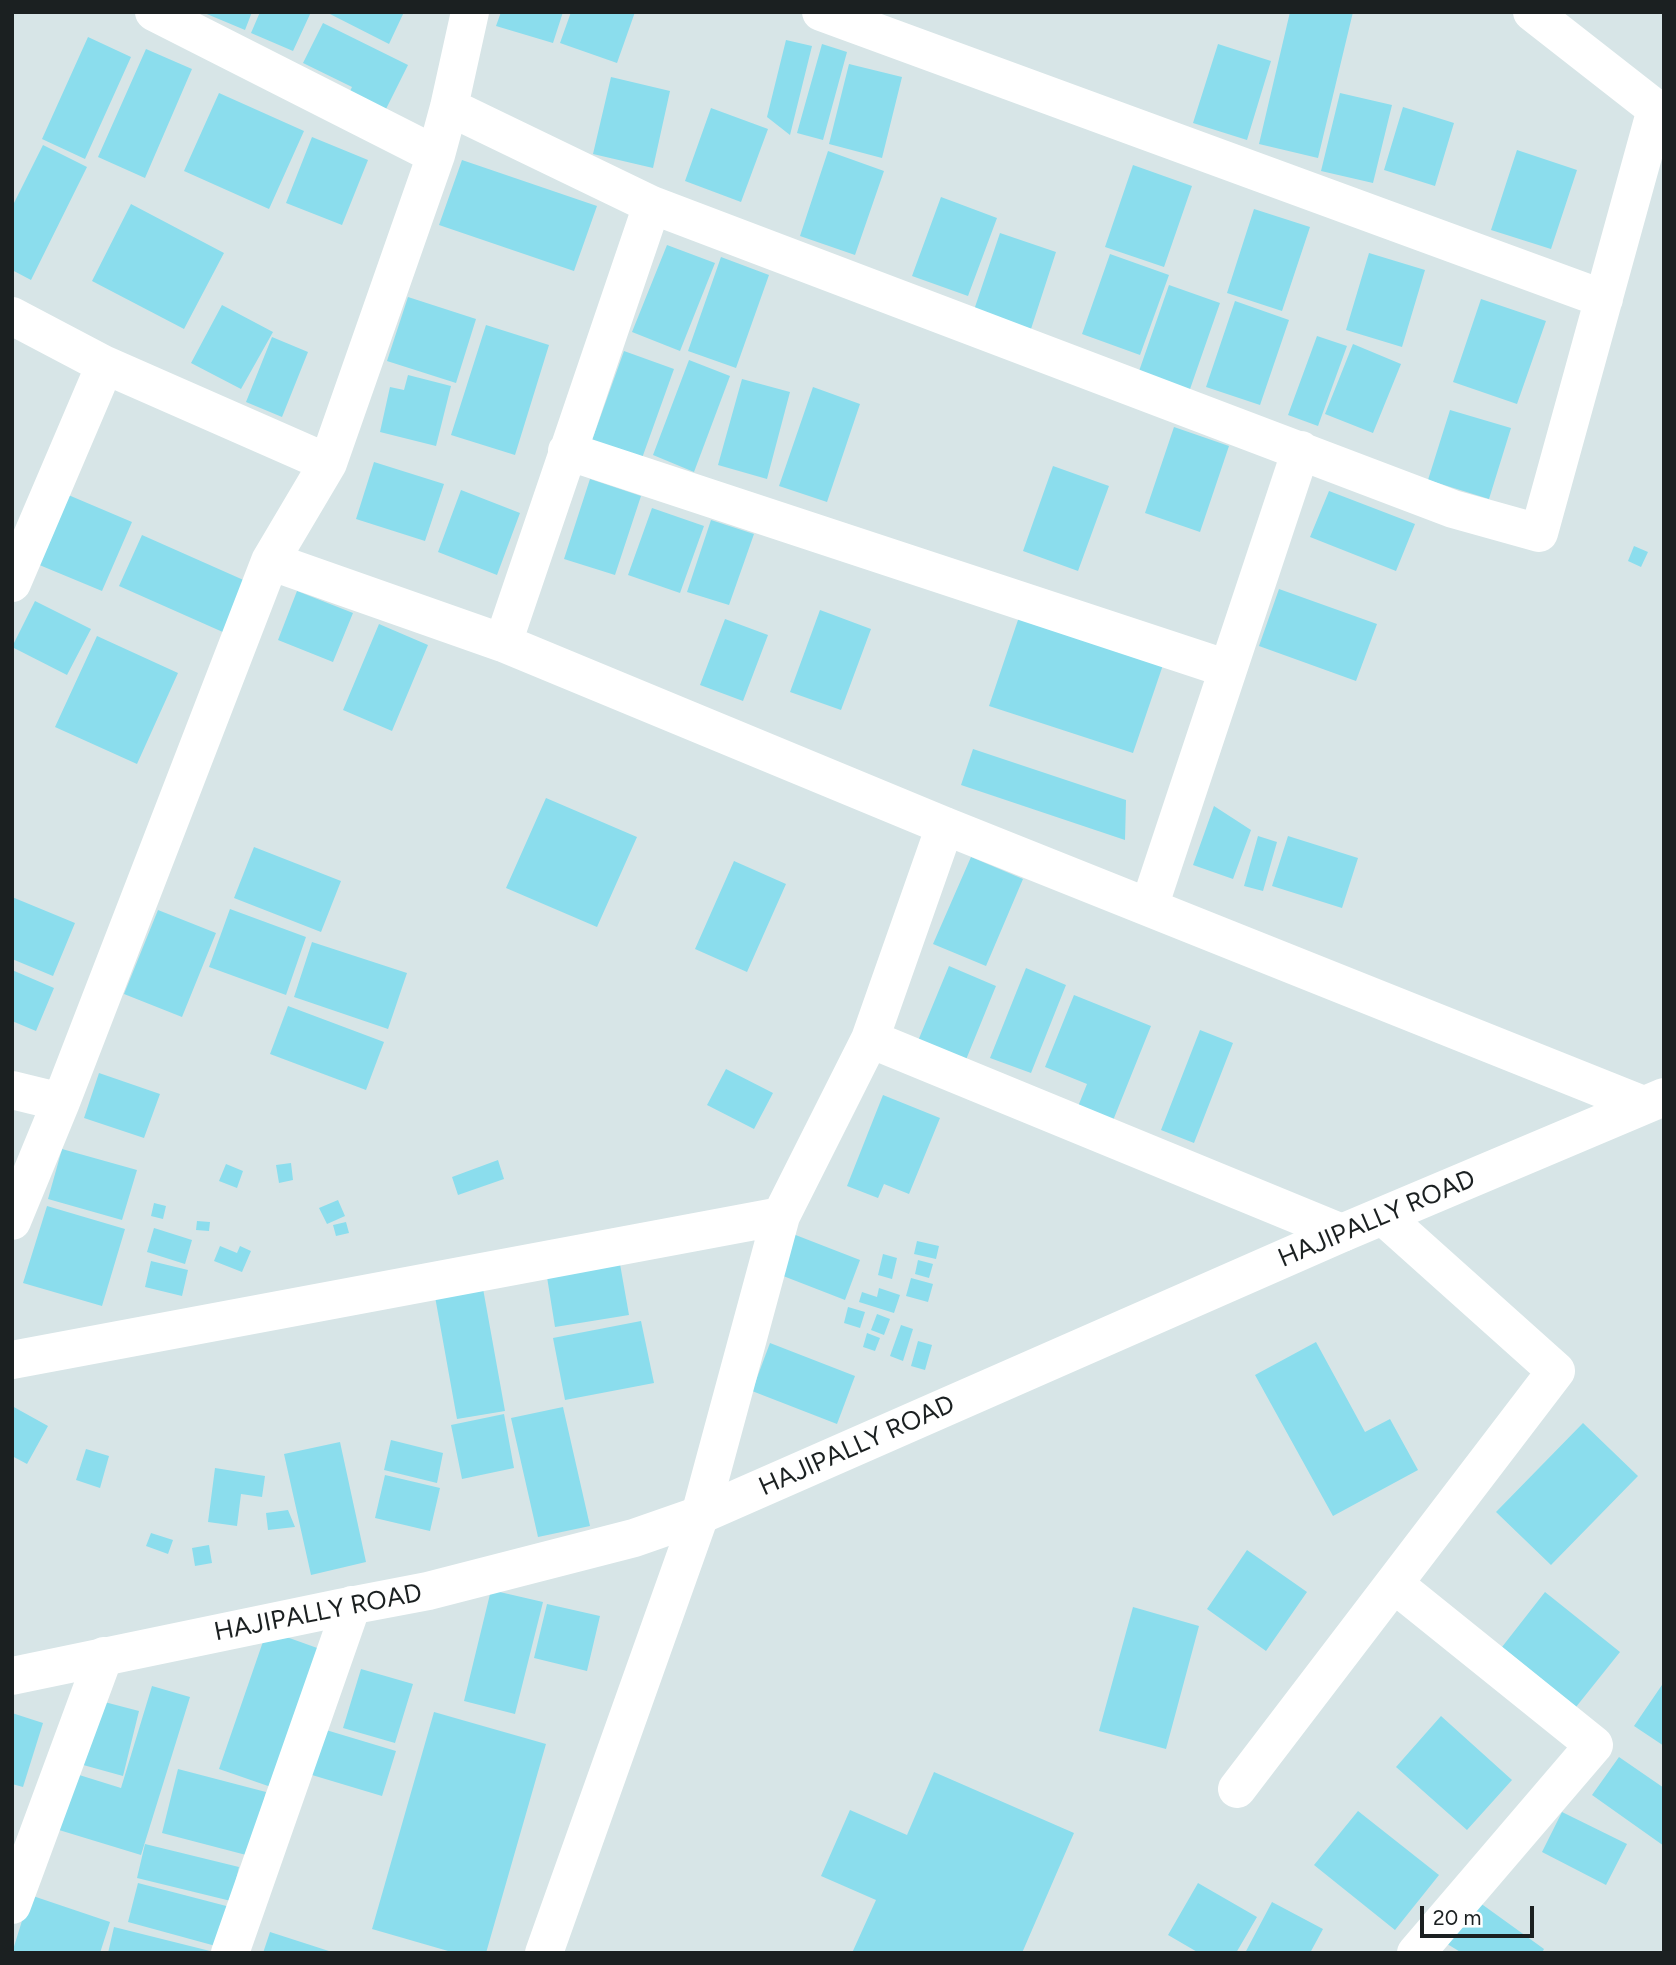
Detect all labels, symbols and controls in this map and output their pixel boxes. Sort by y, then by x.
street label: HAJIPALLY ROAD [1274,1163,1480,1275]
street label: HAJIPALLY ROAD [754,1389,960,1503]
street label: HAJIPALLY ROAD [211,1578,425,1648]
scale bar [1424,1892,1538,1936]
text: 20 m [1433,1905,1481,1930]

